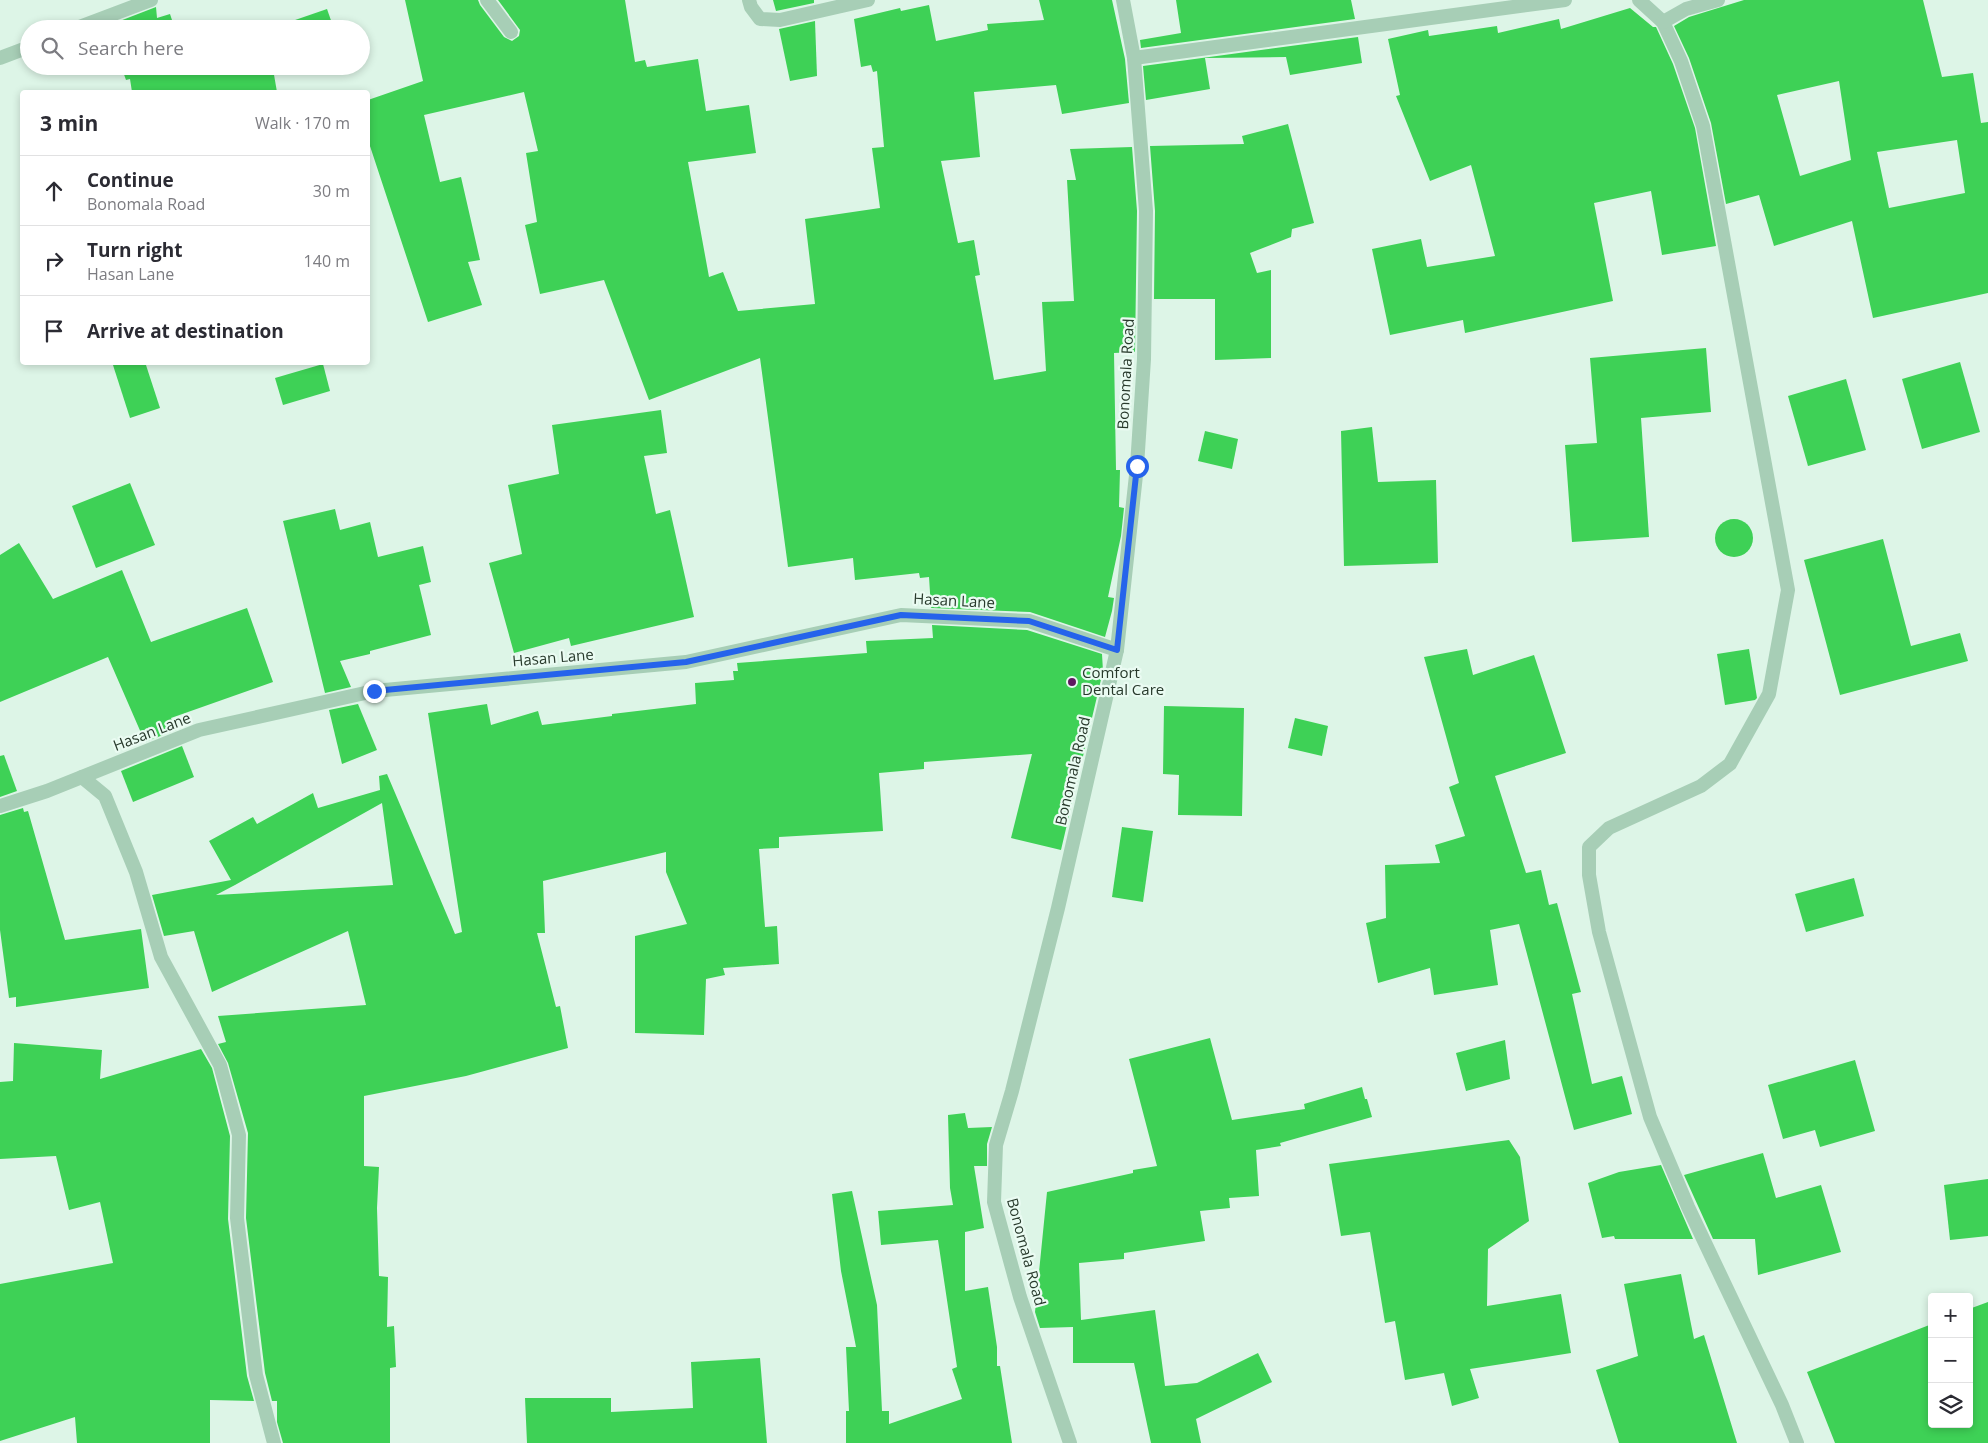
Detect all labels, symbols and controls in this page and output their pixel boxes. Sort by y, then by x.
search box [20,20,370,75]
icon: search [38,34,66,62]
text: Search here [78,35,184,61]
text: 3 min [40,109,98,137]
text: Walk · 170 m [255,112,350,134]
text: Continue [87,167,174,193]
icon: ahead [40,177,68,205]
text: 30 m [313,180,350,202]
text: Bonomala Road [87,193,205,215]
text: Turn right [87,237,182,263]
icon: right [40,247,68,275]
text: 140 m [304,250,350,272]
text: Hasan Lane [87,263,174,285]
icon: arrive [40,317,68,345]
text: Arrive at destination [87,318,284,344]
street label: Bonomala Road [1112,318,1138,430]
route start [1126,455,1149,478]
street label: Hasan Lane [913,588,995,612]
street label: Hasan Lane [511,643,595,671]
place label: Comfort Dental Care [1082,662,1164,699]
marker: Comfort Dental Care [1066,676,1078,688]
route end [363,680,386,703]
street label: Hasan Lane [110,707,193,755]
street label: Bonomala Road [1050,714,1094,827]
street label: Bonomala Road [1003,1196,1051,1308]
map controls [1928,1293,1973,1428]
button: + [1928,1293,1973,1338]
button: − [1928,1338,1973,1383]
button: layers [1928,1383,1973,1428]

